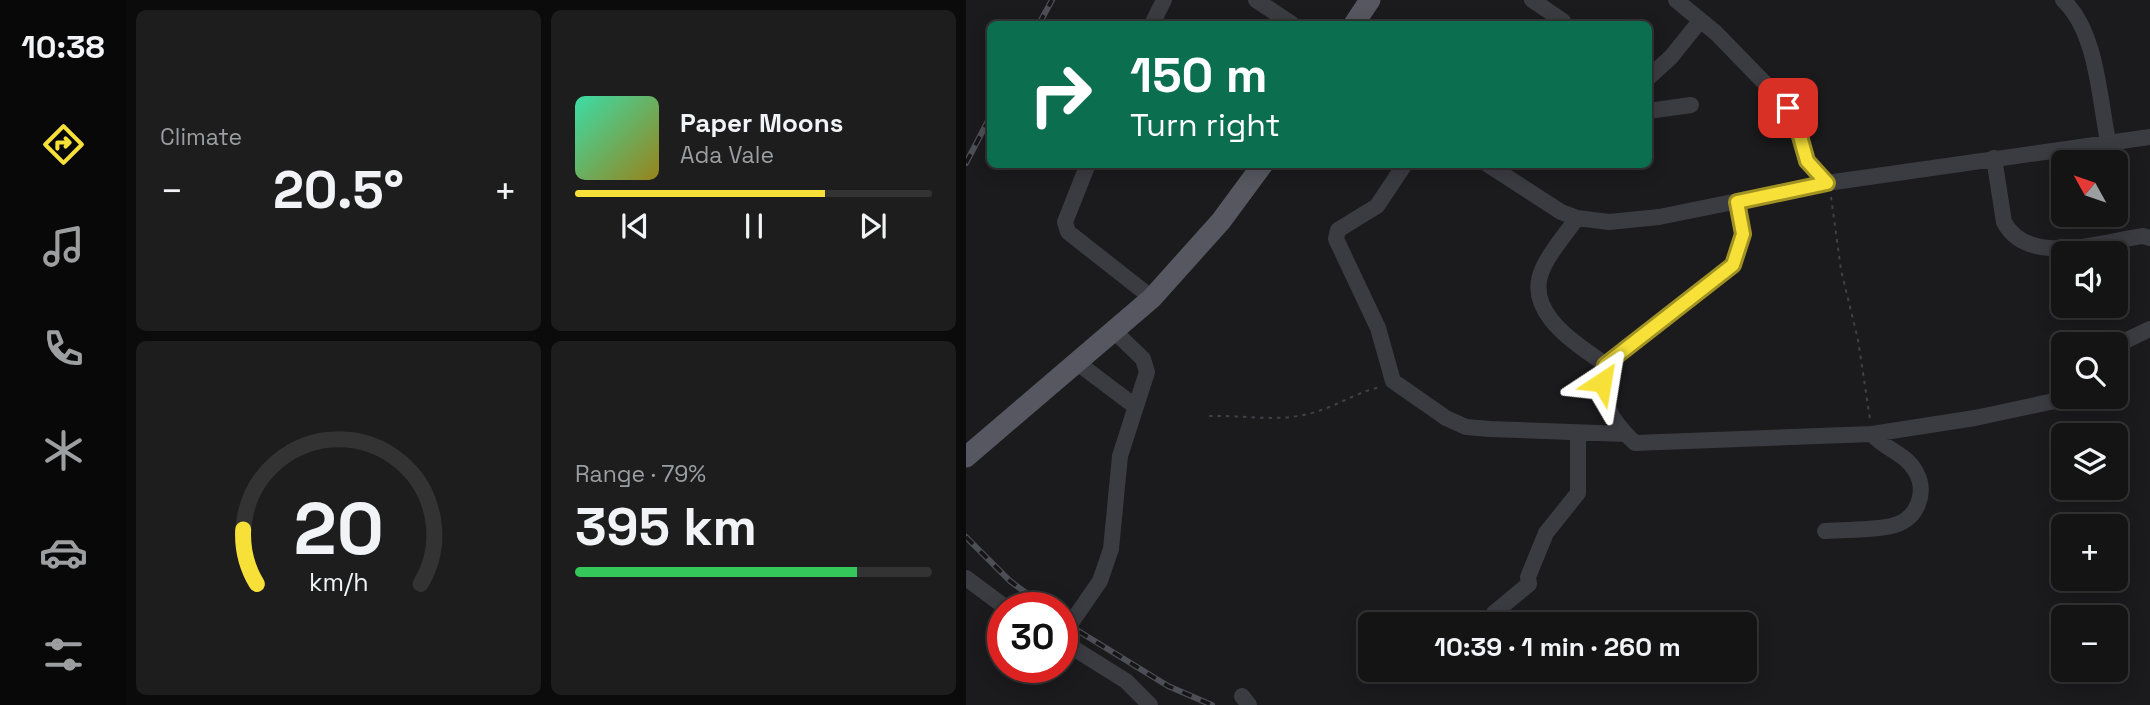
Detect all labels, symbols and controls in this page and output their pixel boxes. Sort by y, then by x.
text: 10:38 [21,27,105,67]
text: 150 m [1130,44,1268,106]
icon: right [1015,49,1106,140]
pin [1758,78,1818,138]
icon: arrive [1769,89,1807,127]
text: Turn right [1130,105,1280,145]
text: Paper Moons [680,106,843,140]
icon: directions [39,120,88,169]
text: Climate [160,122,242,152]
text: Ada Vale [680,140,774,170]
north arrow [2051,150,2128,228]
map controls [2051,150,2128,682]
text: 20.5° [273,157,404,223]
text: − [160,167,184,215]
text: + [493,167,517,215]
icon: previous [616,207,654,245]
icon: pause [735,207,773,245]
icon: next [854,207,892,245]
icon: music [39,222,88,271]
button: sound [2051,241,2128,318]
icon: phone [39,324,88,373]
button: search [2051,332,2128,409]
position arrow [1565,345,1639,419]
button: layers [2051,423,2128,500]
icon: climate [39,426,88,475]
text: Range · 79% [575,459,706,489]
text: 20 [293,482,384,575]
text: 395 km [575,494,757,560]
button: + [2051,514,2128,591]
icon: car [39,528,88,577]
text: km/h [309,566,368,598]
speed limit sign: 30 [987,592,1078,683]
button: − [2051,605,2128,682]
icon: filters [39,630,88,679]
text: 10:39 · 1 min · 260 m [1434,630,1681,664]

